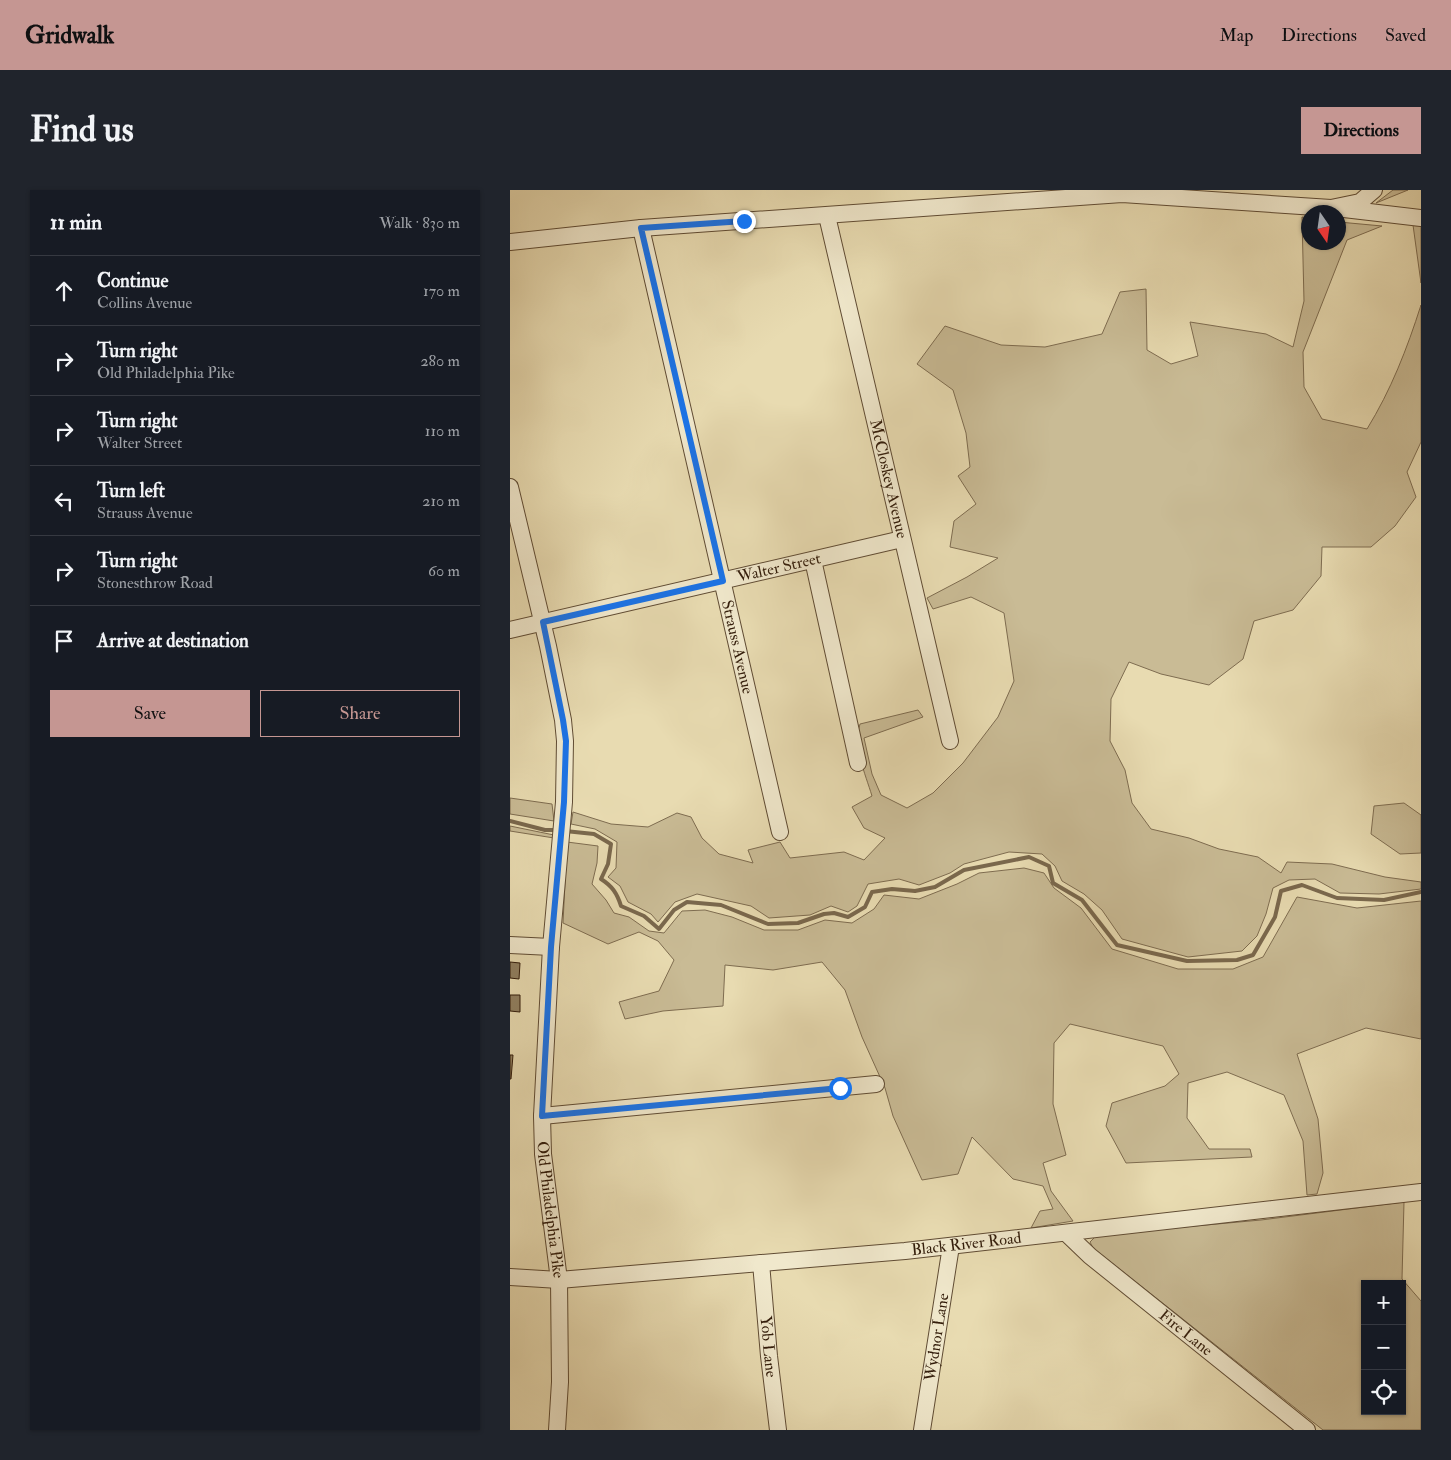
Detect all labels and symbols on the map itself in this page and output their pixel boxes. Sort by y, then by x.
north arrow [1301,205,1346,250]
route end [733,210,756,233]
street label: McCloskey Avenue [865,417,912,541]
street label: Walter Street [734,548,823,587]
street label: Strauss Avenue [717,598,758,696]
route start [829,1077,852,1100]
street label: Old Philadelphia Pike [533,1141,569,1280]
street label: Black River Road [910,1228,1022,1260]
street label: Wydnor Lane [920,1291,953,1384]
street label: Fire Lane [1155,1305,1217,1361]
street label: Yob Lane [756,1315,782,1379]

